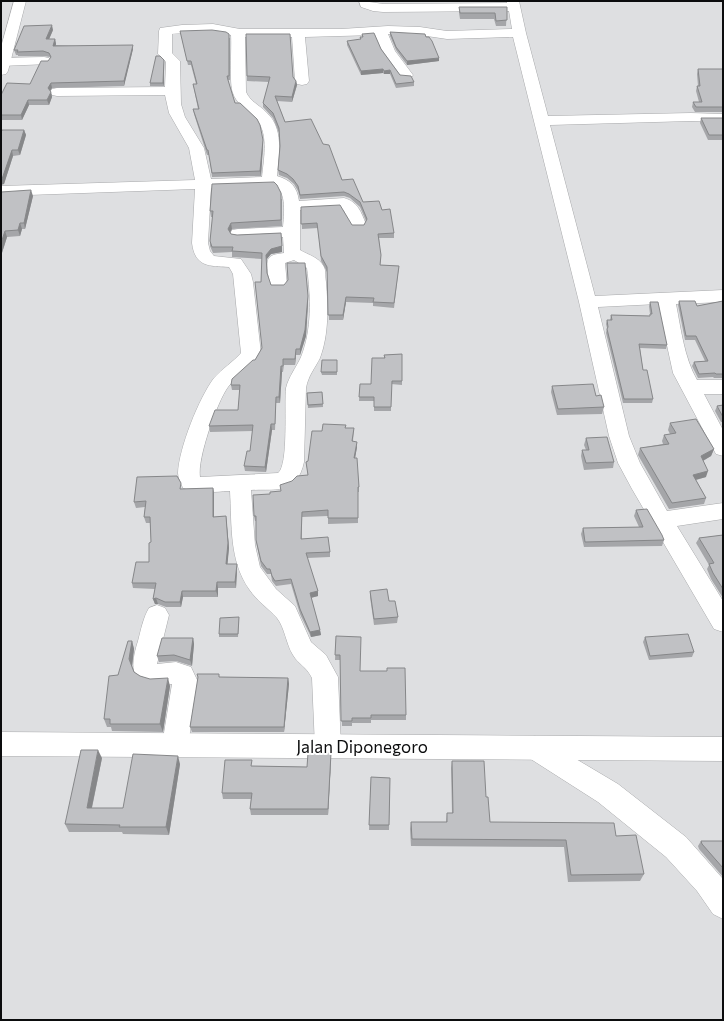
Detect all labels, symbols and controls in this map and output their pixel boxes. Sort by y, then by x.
street label: Jalan Diponegoro [296,736,428,757]

